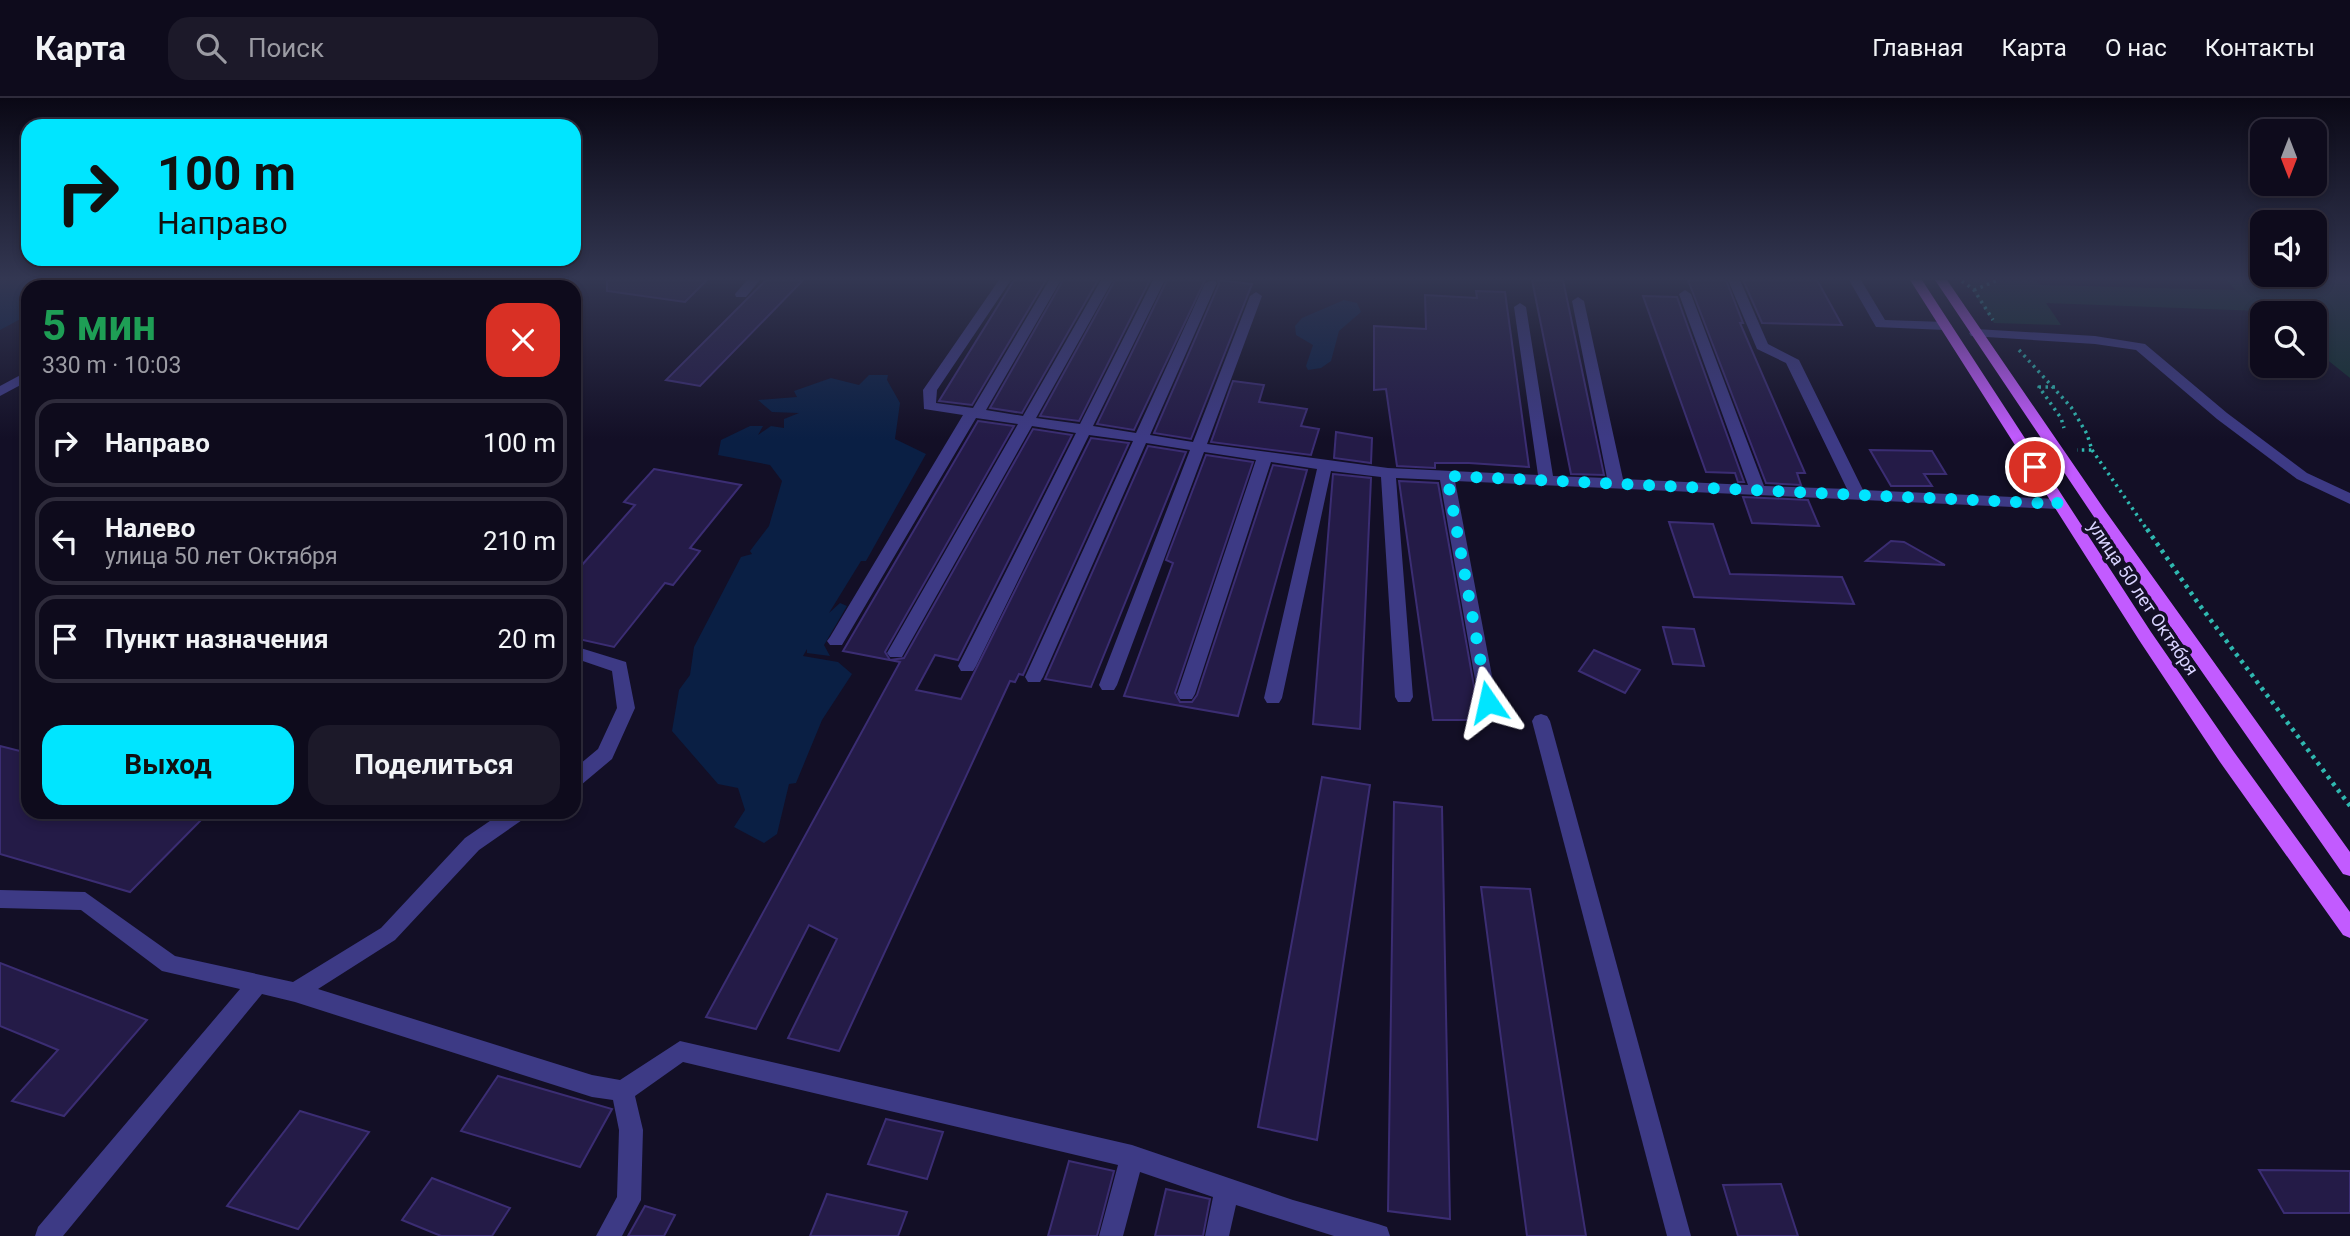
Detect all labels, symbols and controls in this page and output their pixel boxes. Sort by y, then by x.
search box [168,17,658,80]
text: Карта [35,29,126,68]
icon: search [192,29,230,67]
text: Поиск [248,33,324,63]
text: Главная [1872,34,1963,62]
text: Карта [2001,34,2067,62]
text: О нас [2105,34,2167,62]
text: Контакты [2205,34,2315,62]
north arrow [2250,119,2328,196]
map controls [2250,119,2327,378]
text: 100 m [157,145,296,202]
icon: right [42,147,133,238]
text: Направо [157,204,288,242]
button: sound [2250,210,2327,287]
text: 5 мин [42,301,156,350]
button: search [2250,301,2327,378]
button: close [486,303,560,377]
text: 330 m · 10:03 [42,352,181,379]
icon: right [46,424,84,462]
text: Направо [105,428,210,458]
text: 100 m [483,428,556,458]
pin [2005,437,2065,497]
icon: arrive [2016,448,2054,486]
text: Налево [105,513,195,543]
street label: улица 50 лет Октября [2084,516,2203,679]
icon: left [46,522,84,560]
text: 210 m [483,526,556,556]
text: улица 50 лет Октября [105,543,338,570]
icon: arrive [46,620,84,658]
text: Пункт назначения [105,624,329,654]
text: 20 m [498,624,556,654]
position arrow [1451,665,1525,739]
button: Выход [42,725,294,805]
button: Поделиться [308,725,560,805]

